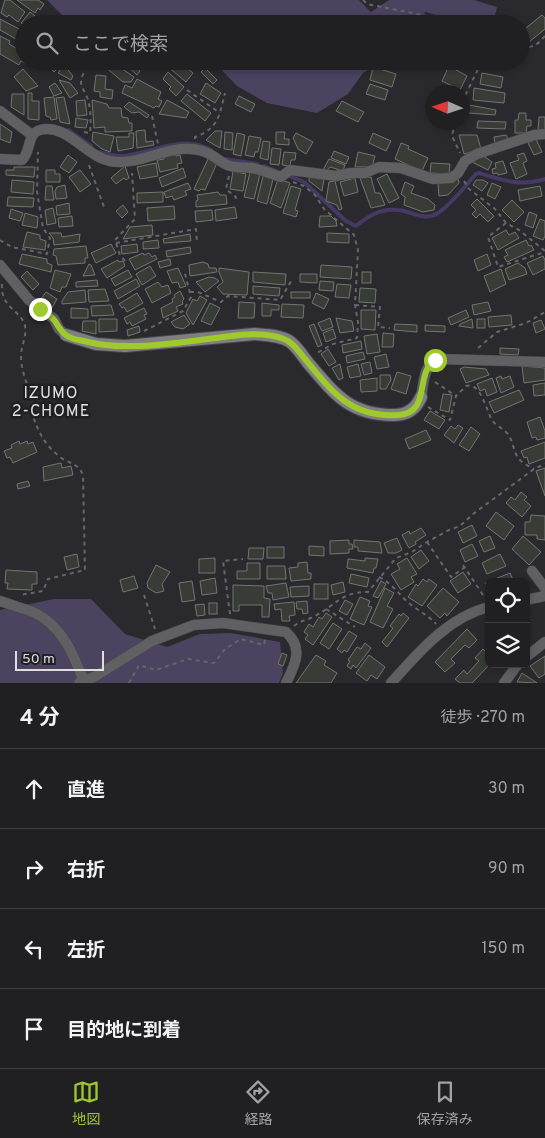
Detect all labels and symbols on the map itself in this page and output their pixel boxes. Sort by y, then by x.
north arrow [425,85,470,130]
route end [29,298,52,321]
route start [424,349,447,372]
district label: IZUMO 2-CHOME [12,384,90,422]
scale bar [15,648,104,671]

